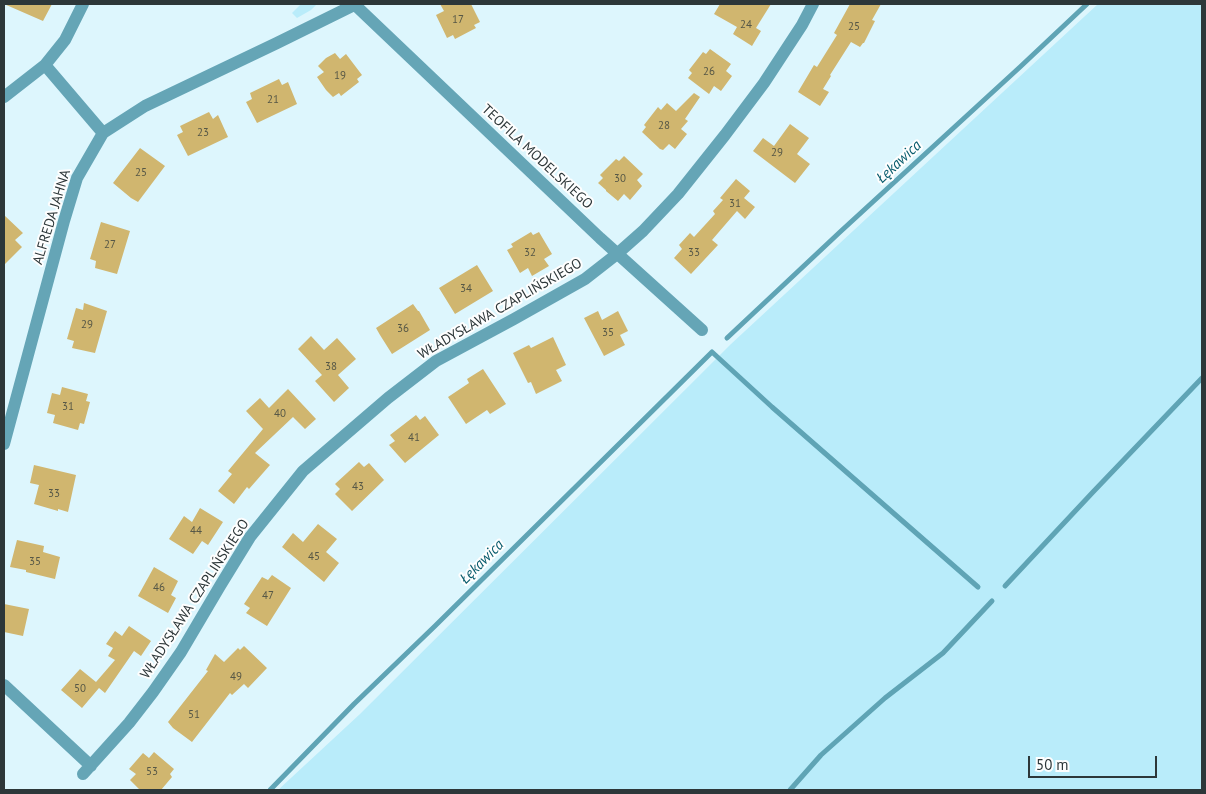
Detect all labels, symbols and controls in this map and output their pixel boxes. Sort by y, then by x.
house number: 17 [452,13,464,27]
house number: 24 [740,18,752,32]
house number: 25 [848,20,860,34]
house number: 26 [703,65,715,79]
house number: 19 [334,69,346,83]
house number: 21 [267,93,279,107]
street label: TEOFILA MODELSKIEGO [478,101,596,213]
house number: 28 [658,119,670,133]
house number: 23 [197,126,209,140]
water label: Łękawica [873,137,925,187]
house number: 29 [771,146,783,160]
house number: 25 [135,166,147,180]
street label: ALFREDA JAHNA [30,167,74,267]
house number: 30 [614,172,626,186]
house number: 31 [729,197,741,211]
house number: 27 [104,238,116,252]
house number: 32 [524,246,536,260]
house number: 33 [688,246,700,260]
street label: WŁADYSŁAWA CZAPLIŃSKIEGO [415,255,585,363]
house number: 34 [460,282,472,296]
house number: 29 [81,318,93,332]
house number: 36 [397,322,409,336]
house number: 35 [602,326,614,340]
house number: 38 [325,360,337,374]
house number: 31 [62,400,74,414]
house number: 40 [274,407,286,421]
house number: 41 [408,431,420,445]
house number: 43 [352,480,364,494]
house number: 33 [48,487,60,501]
street label: WŁADYSŁAWA CZAPLIŃSKIEGO [137,516,253,682]
house number: 44 [190,524,202,538]
water label: Łękawica [456,536,508,588]
house number: 45 [308,550,320,564]
house number: 35 [29,555,41,569]
house number: 46 [153,581,165,595]
house number: 47 [262,589,274,603]
house number: 49 [230,670,242,684]
house number: 50 [74,682,86,696]
house number: 51 [188,708,200,722]
scale bar [1031,746,1160,778]
text: 50 m [1036,755,1069,774]
house number: 53 [146,765,158,779]

